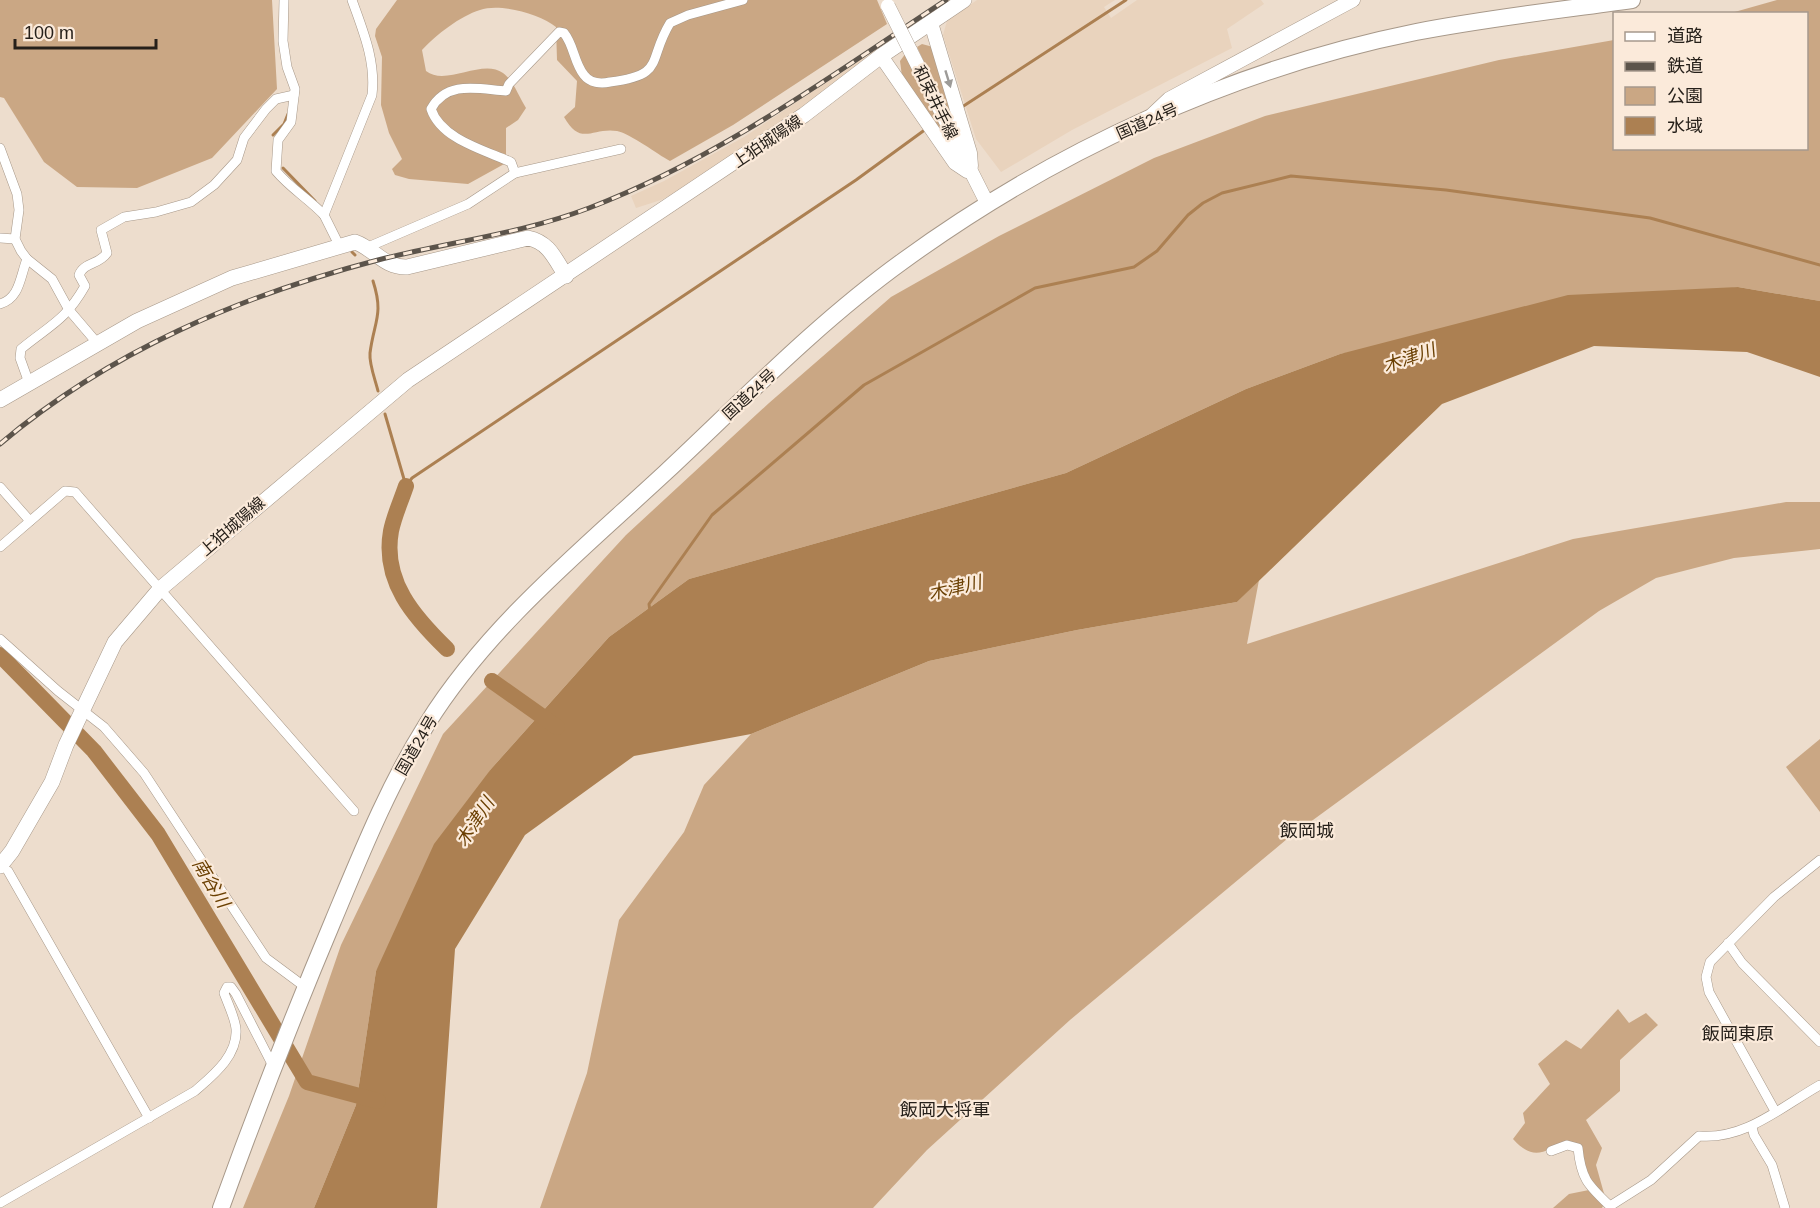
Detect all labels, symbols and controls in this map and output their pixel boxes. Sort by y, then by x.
scale bar [15,12,156,50]
legend [1613,12,1808,150]
text: 100 m [24,23,74,43]
text: 道路 [1667,26,1703,46]
text: 鉄道 [1667,56,1703,76]
street label: 和束井手線 [910,63,961,142]
one-way arrow [944,70,953,88]
text: 公園 [1667,86,1703,106]
street label: 国道24号 [1114,100,1181,143]
street label: 上狛城陽線 [729,112,805,171]
text: 水域 [1667,116,1703,136]
water label: 木津川 [1380,339,1440,376]
street label: 国道24号 [719,366,779,423]
street label: 上狛城陽線 [197,494,268,559]
water label: 木津川 [926,572,986,604]
street label: 国道24号 [393,713,440,778]
water label: 木津川 [452,792,499,850]
district label: 飯岡城 [1280,821,1334,841]
water label: 南谷川 [189,855,235,913]
district label: 飯岡東原 [1702,1024,1774,1044]
district label: 飯岡大将軍 [900,1100,990,1120]

